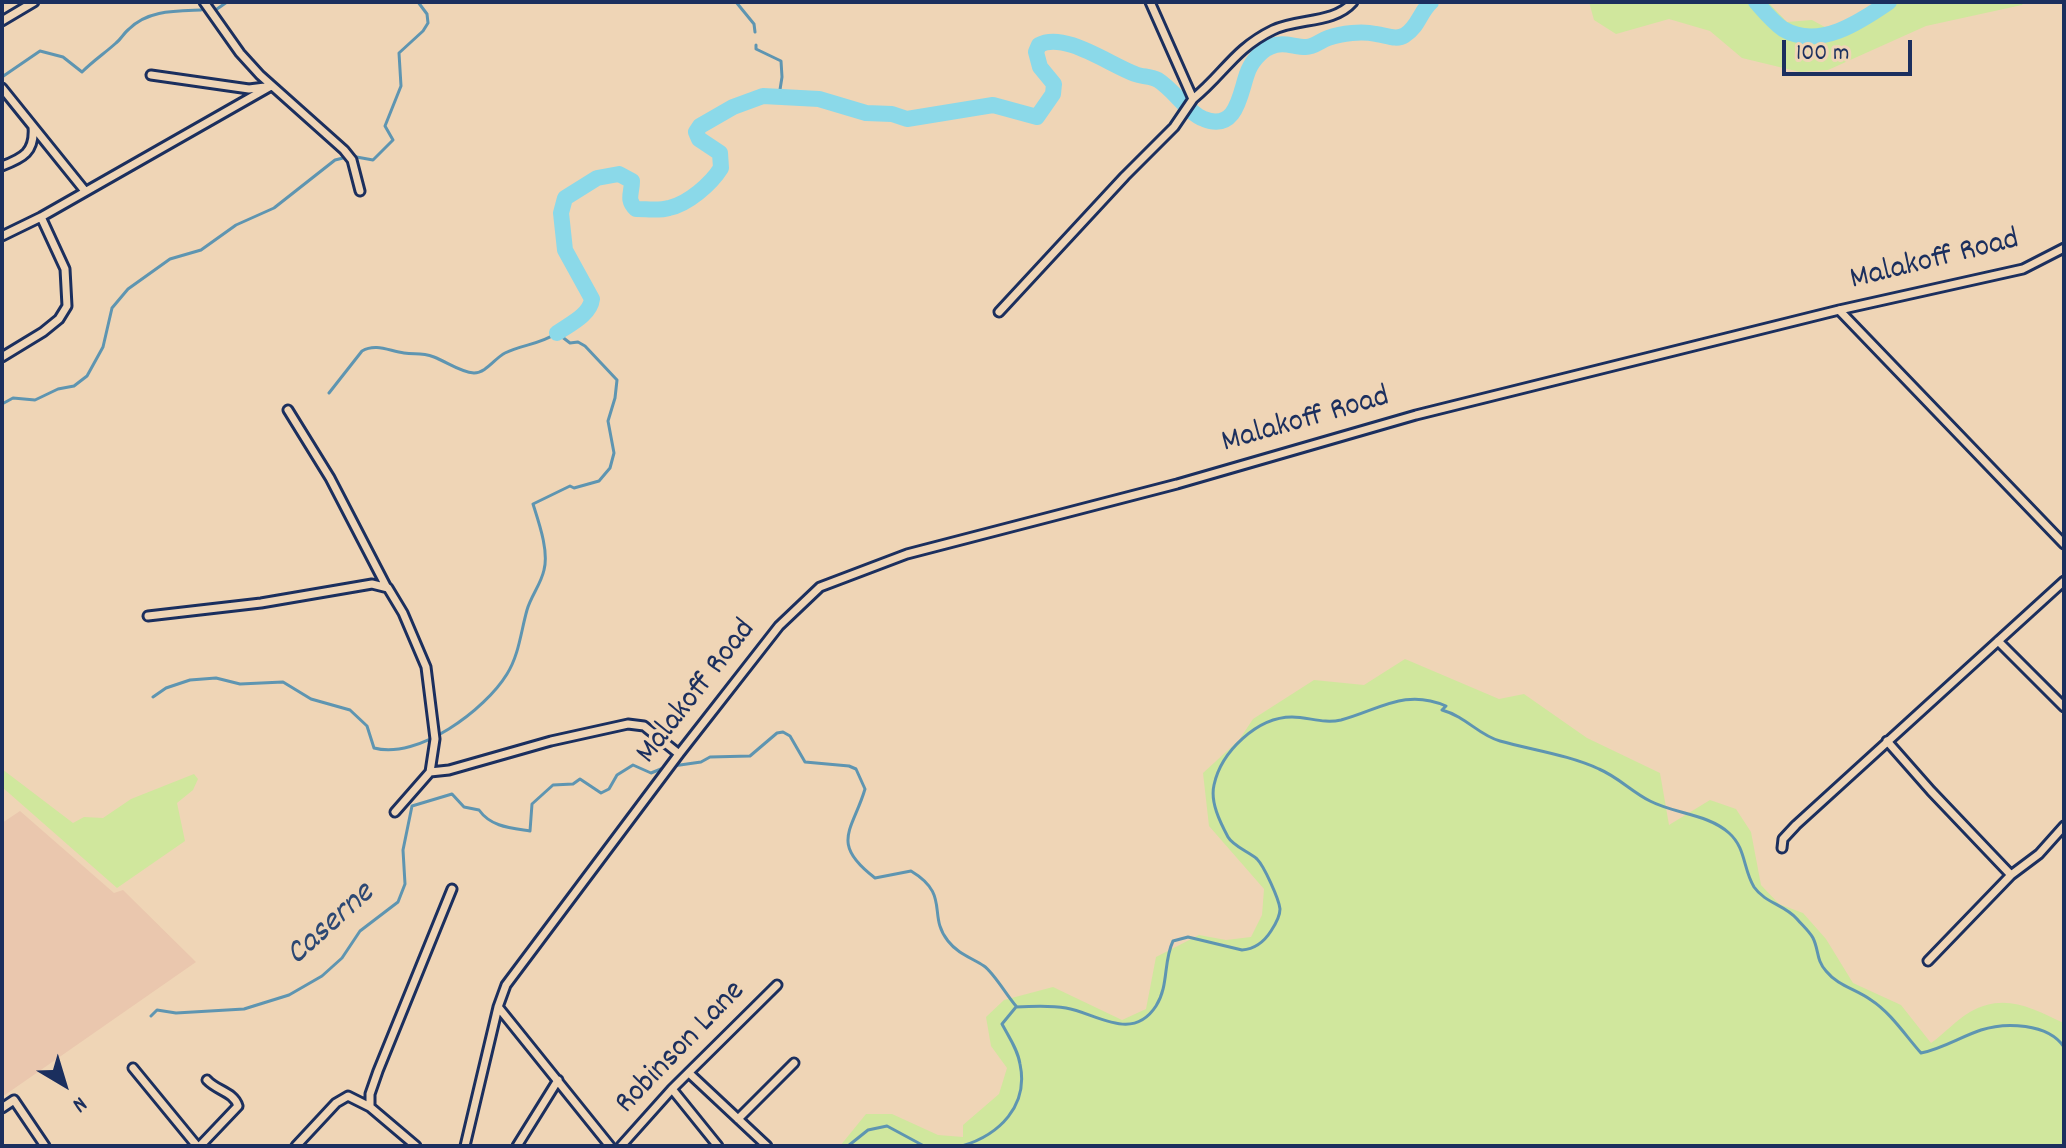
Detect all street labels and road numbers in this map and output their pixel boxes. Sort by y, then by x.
street label: Malakoff Road [1847,222,2023,302]
street label: Malakoff Road [1218,380,1394,464]
street label: Malakoff Road [630,613,766,773]
street label: Robinson Lane [609,974,755,1124]

